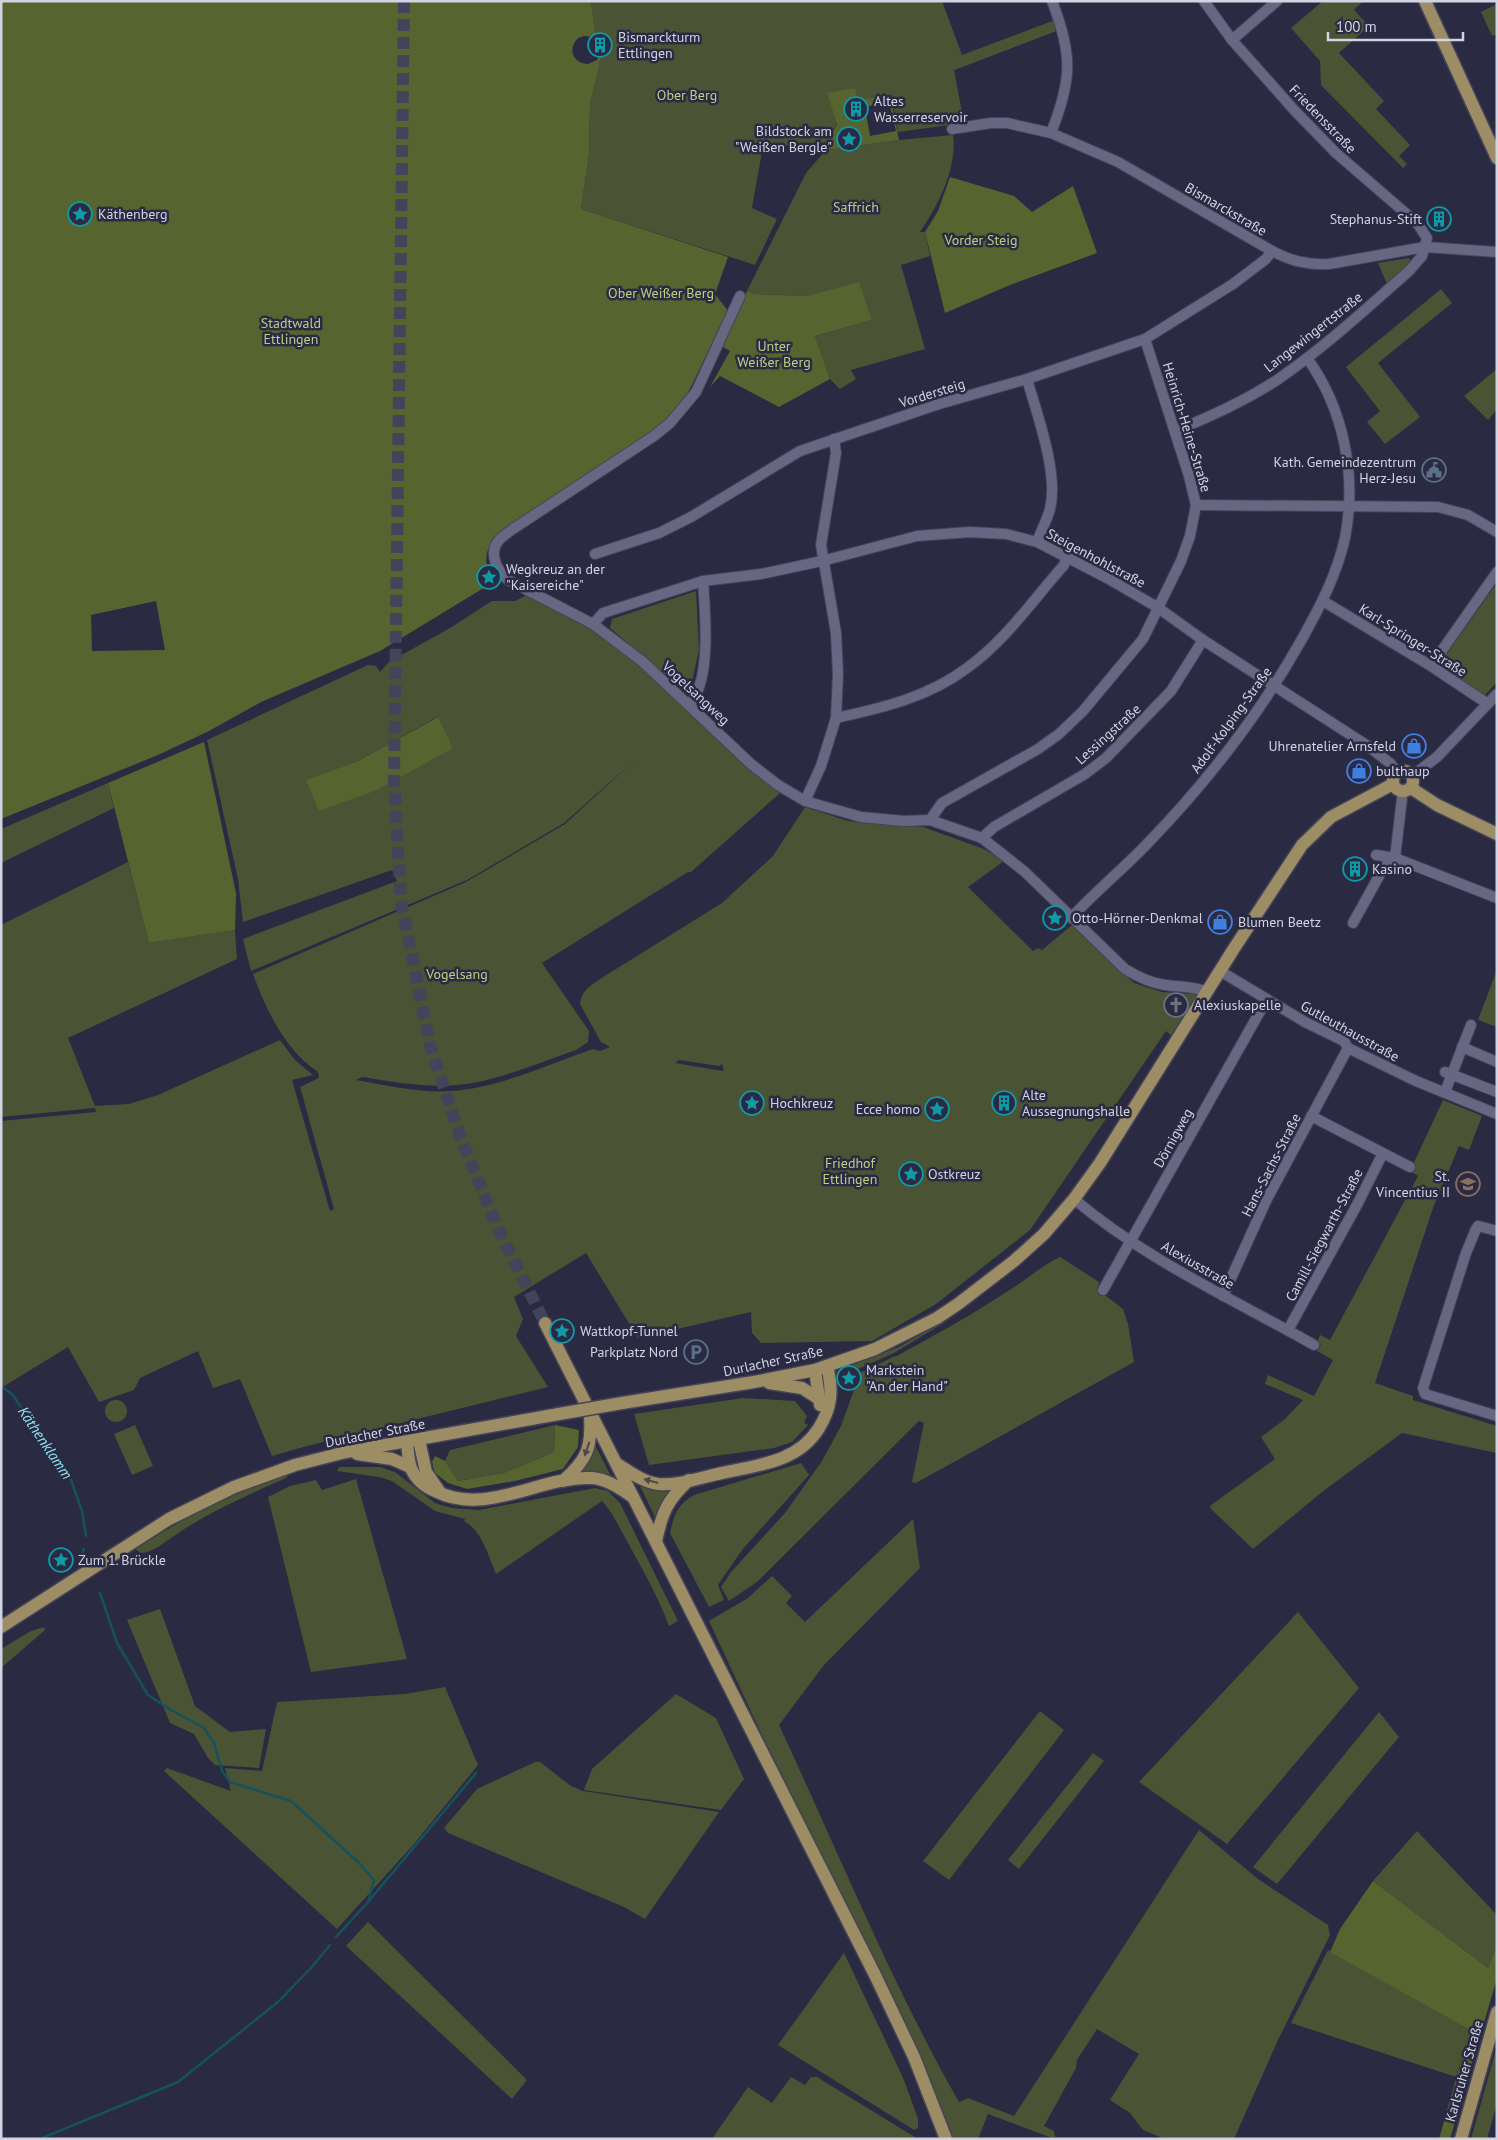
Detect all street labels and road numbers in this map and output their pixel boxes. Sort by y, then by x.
street label: Friedensstraße [1286,81,1360,157]
street label: Bismarckstraße [1182,178,1270,240]
street label: Langewingertstraße [1260,288,1366,376]
street label: Heinrich-Heine-Straße [1159,360,1215,494]
street label: Vordersteig [896,374,967,412]
street label: Steigenhohlstraße [1043,524,1149,592]
street label: Karl-Springer-Straße [1356,600,1470,680]
street label: Vogelsangweg [658,656,734,729]
street label: Adolf-Kolping-Straße [1186,663,1276,777]
street label: Lessingstraße [1072,700,1144,768]
street label: Gutleuthausstraße [1297,996,1403,1066]
street label: Dörnigweg [1149,1105,1197,1171]
street label: Hans-Sachs-Straße [1237,1110,1305,1220]
street label: Camill-Siegwarth-Straße [1281,1166,1367,1304]
street label: Alexiusstraße [1158,1237,1238,1293]
street label: Durlacher Straße [722,1342,824,1380]
street label: Durlacher Straße [324,1414,426,1452]
street label: Karlsruher Straße [1441,2018,1487,2124]

